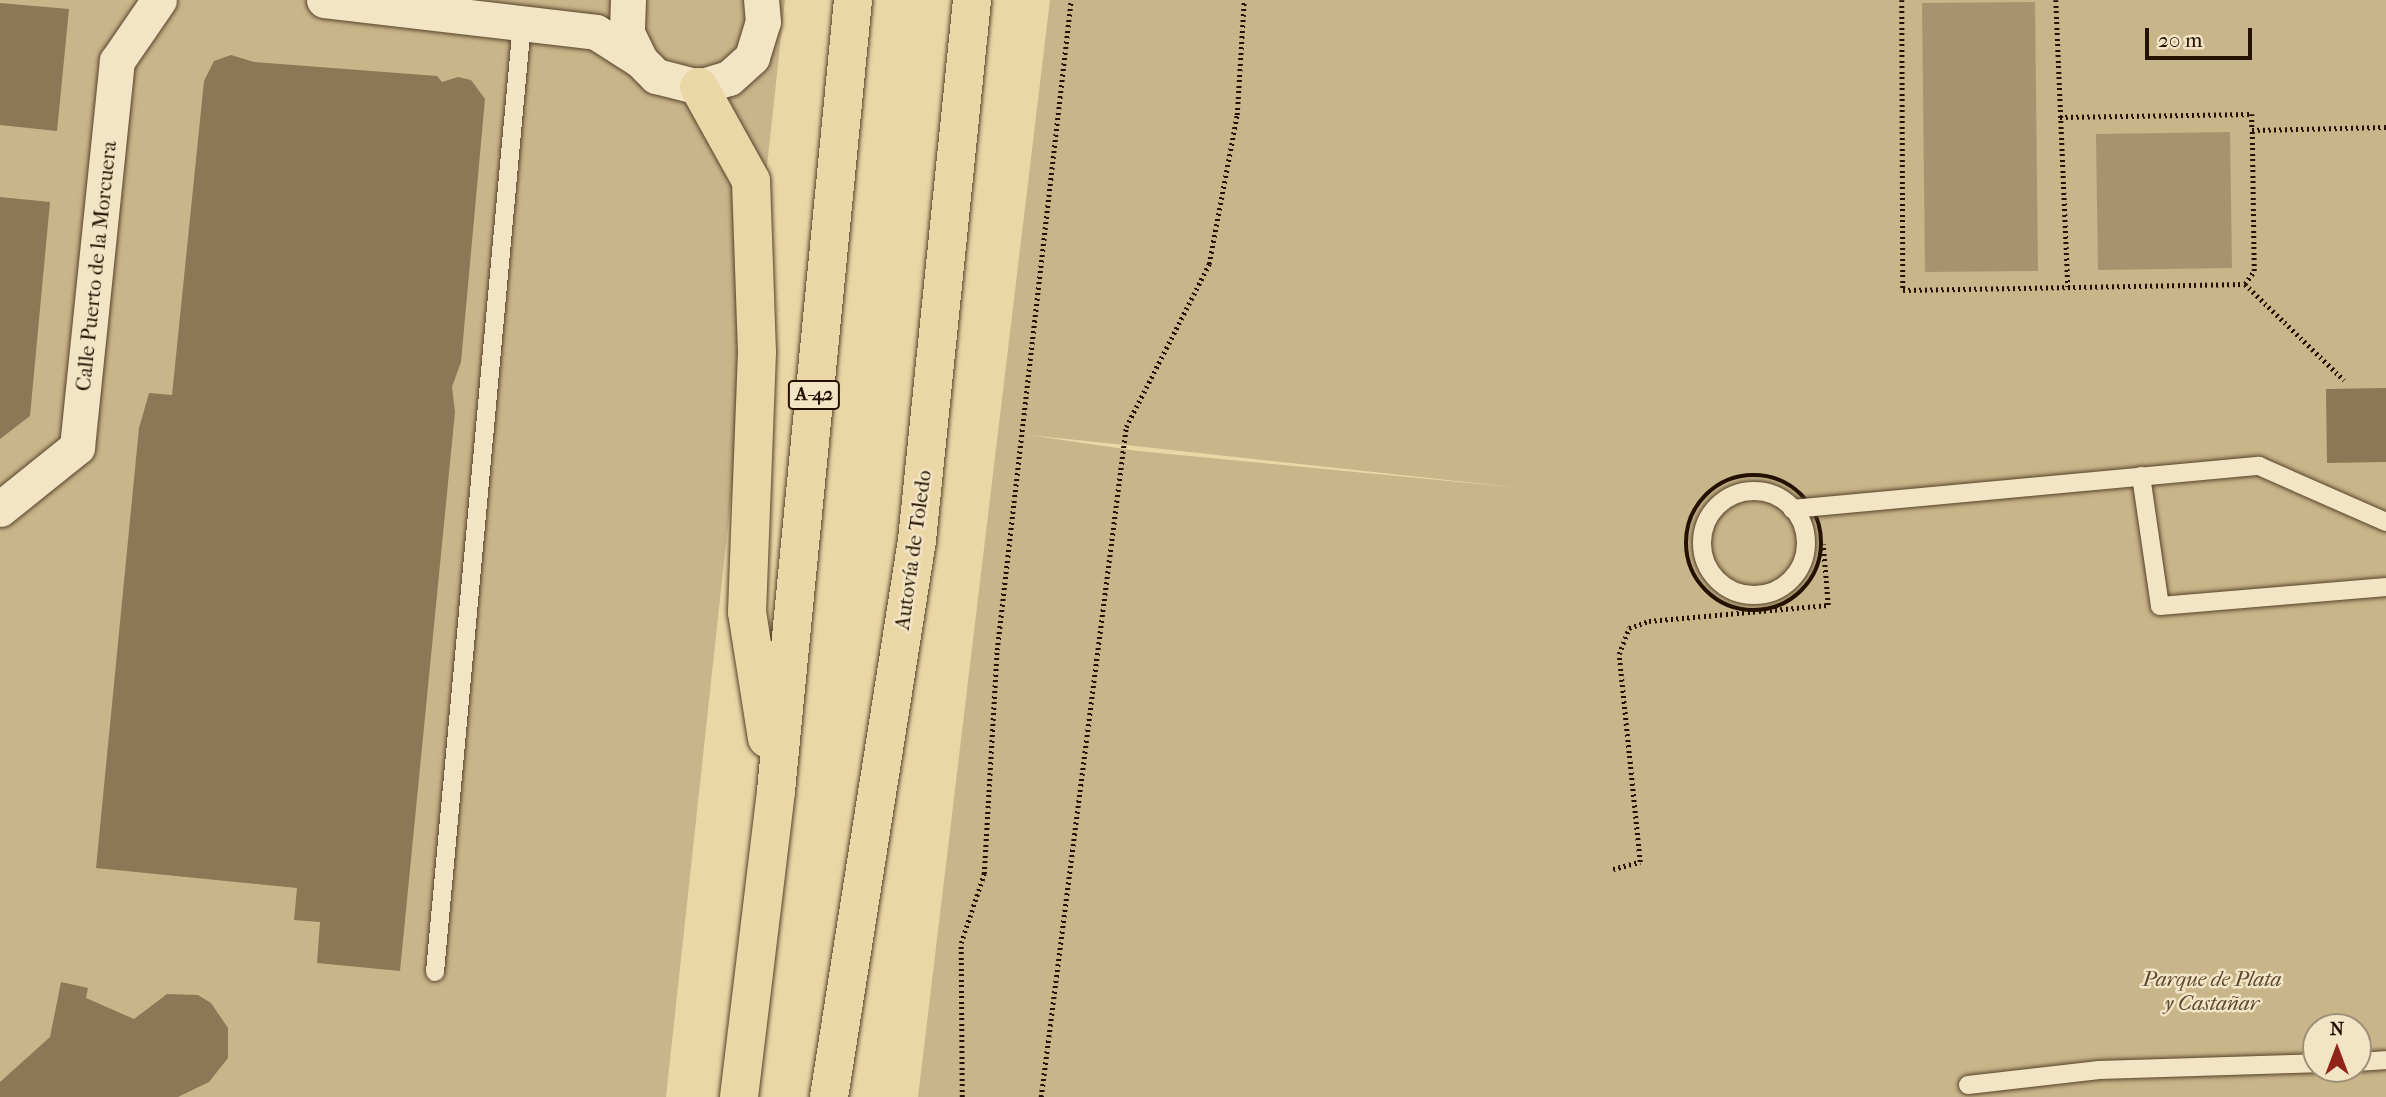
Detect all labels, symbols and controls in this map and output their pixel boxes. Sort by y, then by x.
scale bar [2148,14,2255,58]
text: 20 m [2158,28,2202,52]
street label: Calle Puerto de la Morcuera [70,140,122,392]
road number: A-42 [788,380,840,410]
street label: Autovía de Toledo [889,469,937,631]
park label: Parque de Plata y Castañar [2142,966,2282,1016]
north arrow [2302,1013,2372,1083]
text: N [2330,1018,2344,1040]

